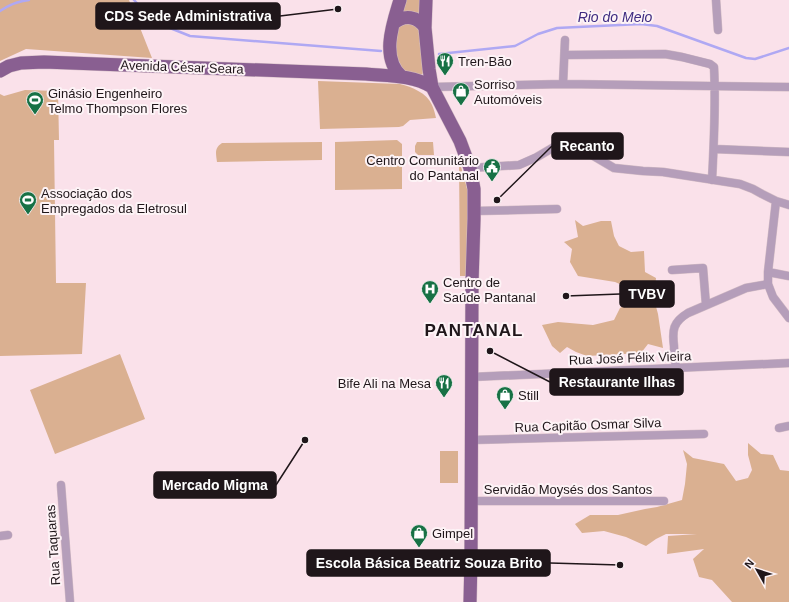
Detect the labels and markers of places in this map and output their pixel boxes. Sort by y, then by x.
callout: CDS Sede Administrativa [96,3,280,29]
restaurant icon: Tren-Bão [435,51,455,76]
place label: Tren-Bão [458,54,512,69]
place label: Sorriso Automóveis [474,77,542,107]
shop icon: Sorriso Automóveis [451,81,471,106]
place label: Ginásio Engenheiro Telmo Thompson Flores [48,86,188,116]
sports icon: Ginásio Engenheiro Telmo Thompson Flores [25,90,45,115]
callout: Recanto [552,133,623,159]
place label: Centro Comunitário do Pantanal [366,153,479,183]
public building icon: Centro Comunitário do Pantanal [482,157,502,182]
place label: Associação dos Empregados da Eletrosul [41,186,187,216]
sports icon: Associação dos Empregados da Eletrosul [18,190,38,215]
place label: Centro de Saúde Pantanal [443,275,536,305]
hospital icon: Centro de Saúde Pantanal [420,279,440,304]
callout: TVBV [620,281,674,307]
callout: Restaurante Ilhas [550,369,683,395]
restaurant icon: Bife Ali na Mesa [434,373,454,398]
place label: Bife Ali na Mesa [338,376,432,391]
shop icon: Still [495,385,515,410]
place label: Still [518,388,539,403]
callout: Mercado Migma [154,472,276,498]
shop icon: Gimpel [409,523,429,548]
place label: Gimpel [432,526,473,541]
callout: Escola Básica Beatriz Souza Brito [307,550,550,576]

